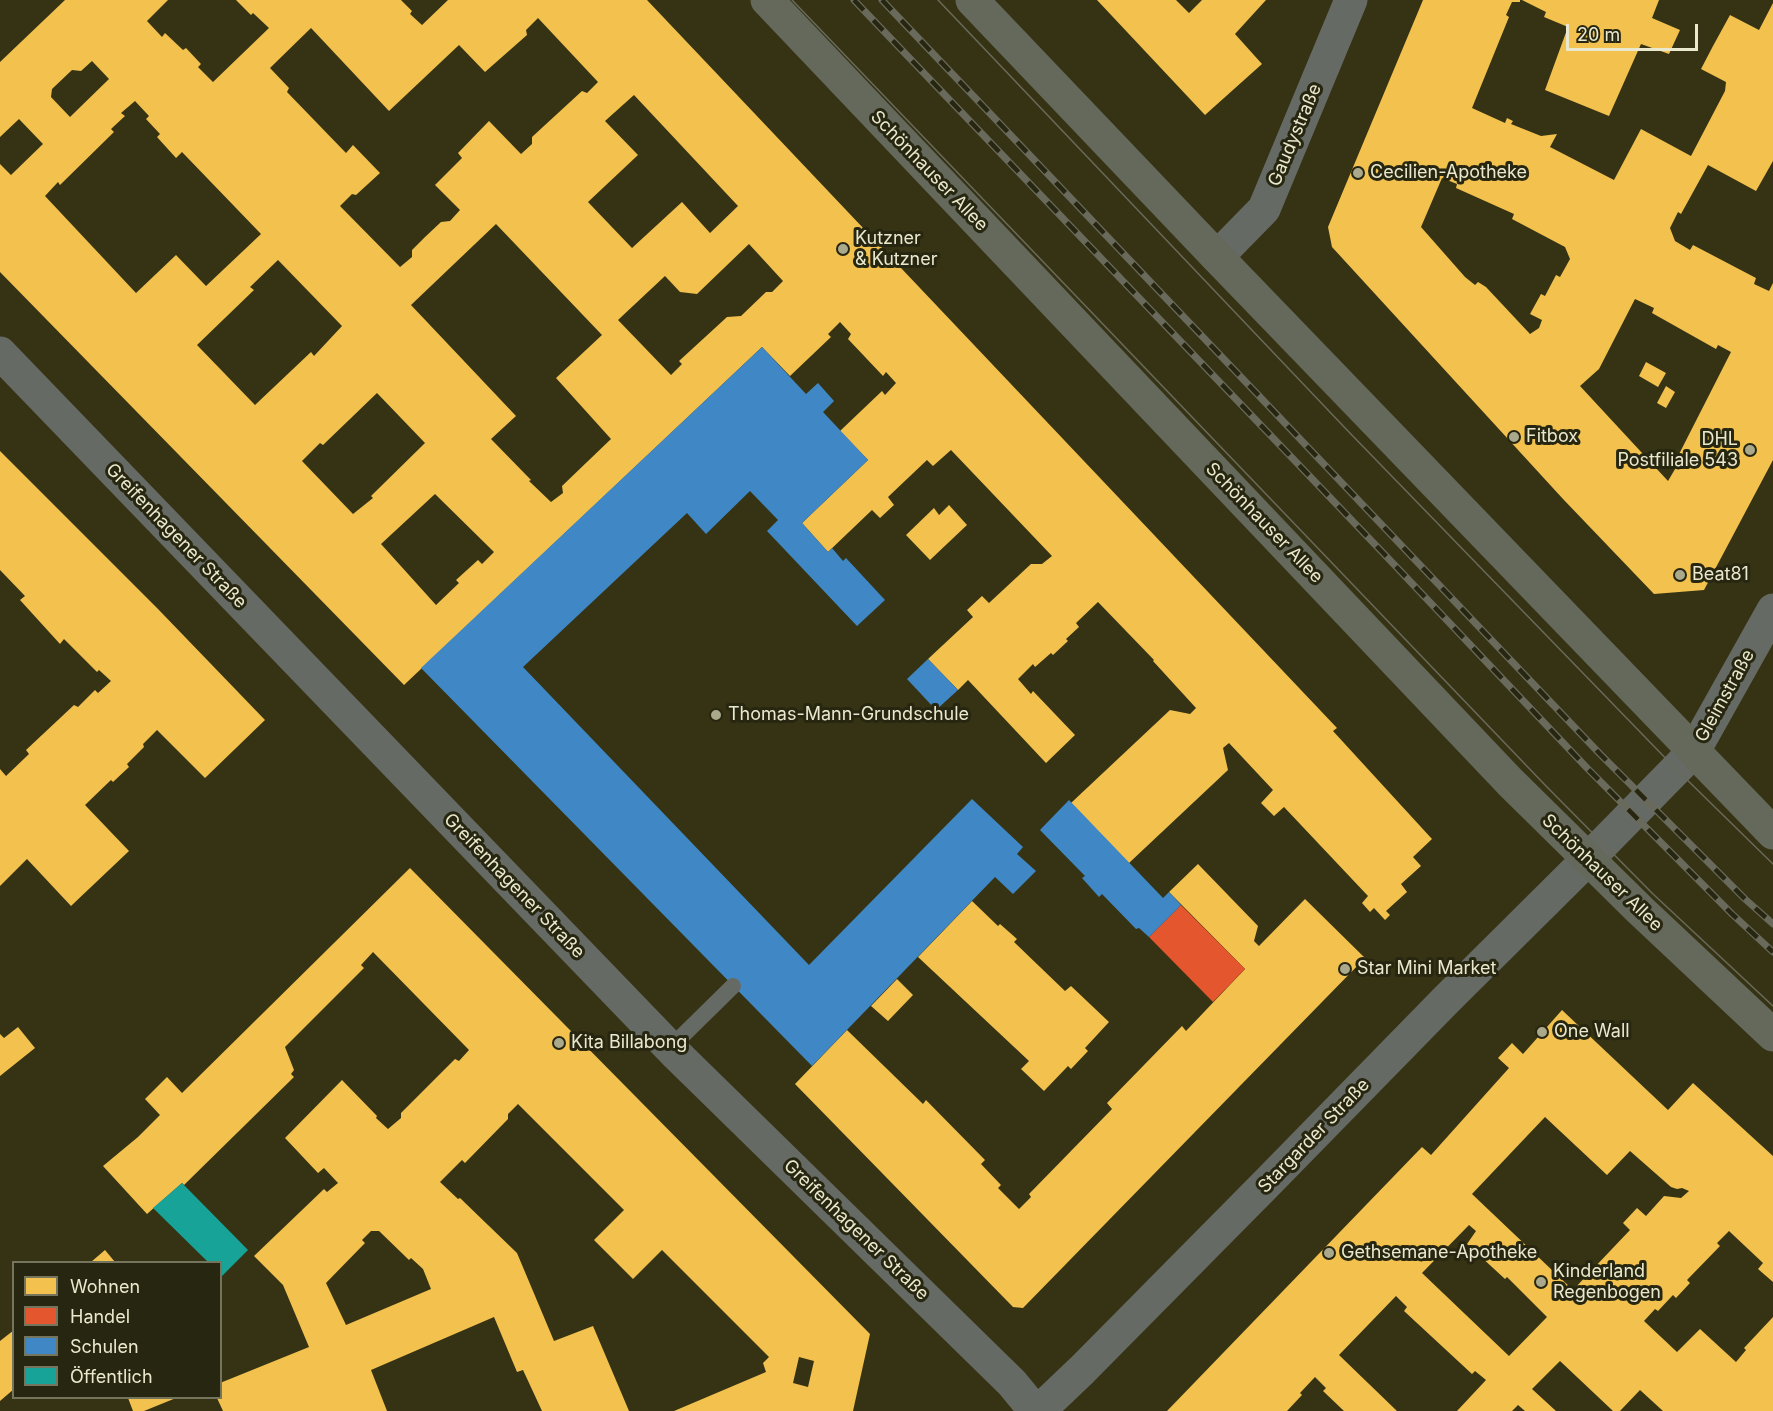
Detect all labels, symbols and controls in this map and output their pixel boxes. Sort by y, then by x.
scale bar [1569,12,1701,50]
text: 20 m [1577,24,1620,45]
street label: Gaudystraße [1264,80,1326,190]
street label: Schönhauser Allee [866,106,992,236]
place label: Cecilien-Apotheke [1370,162,1527,184]
marker: Cecilien-Apotheke [1351,166,1365,180]
place label: Kutzner & Kutzner [855,228,938,270]
marker: Kutzner & Kutzner [836,242,850,256]
place label: Fitbox [1526,426,1578,448]
place label: DHL Postfiliale 543 [1617,429,1738,472]
marker: Fitbox [1507,430,1521,444]
marker: DHL Postfiliale 543 [1743,443,1757,457]
street label: Schönhauser Allee [1201,458,1327,588]
street label: Greifenhagener Straße [101,459,251,613]
place label: Beat81 [1692,564,1749,586]
marker: Beat81 [1673,568,1687,582]
street label: Gleimstraße [1691,646,1759,746]
place label: Thomas-Mann-Grundschule [728,704,969,726]
marker: Thomas-Mann-Grundschule [709,708,723,722]
street label: Greifenhagener Straße [439,809,589,963]
street label: Schönhauser Allee [1537,810,1667,936]
place label: Star Mini Market [1357,958,1496,980]
marker: Star Mini Market [1338,962,1352,976]
place label: One Wall [1554,1021,1630,1043]
marker: One Wall [1535,1025,1549,1039]
place label: Kita Billabong [571,1032,687,1054]
marker: Kita Billabong [552,1036,566,1050]
street label: Stargarder Straße [1254,1074,1374,1198]
street label: Greifenhagener Straße [779,1155,933,1305]
place label: Gethsemane-Apotheke [1341,1242,1537,1264]
marker: Gethsemane-Apotheke [1322,1246,1336,1260]
legend [12,1261,222,1399]
place label: Kinderland Regenbogen [1553,1261,1661,1304]
marker: Kinderland Regenbogen [1534,1275,1548,1289]
text: Wohnen [70,1276,140,1297]
text: Handel [70,1306,130,1327]
text: Schulen [70,1336,139,1357]
text: Öffentlich [70,1366,153,1387]

